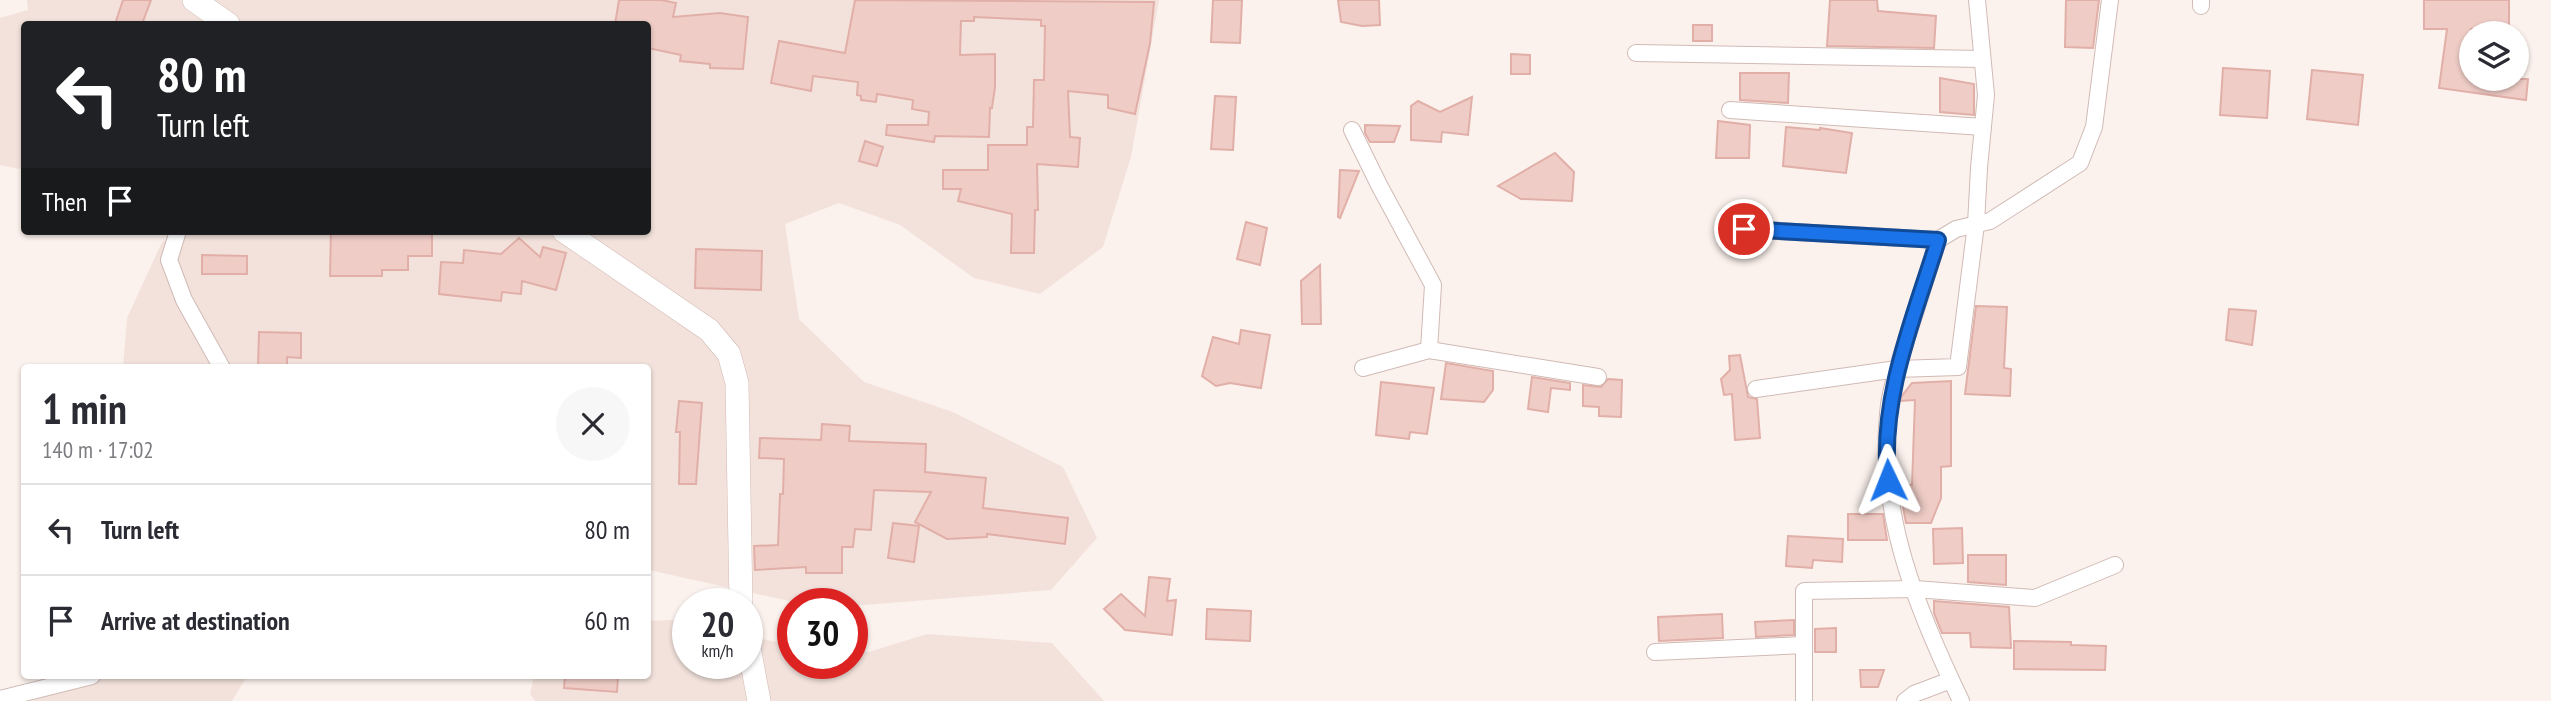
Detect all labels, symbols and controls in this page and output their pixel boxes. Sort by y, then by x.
map controls [2459,21,2529,91]
button: layers [2459,21,2529,91]
text: 80 m [157,42,246,106]
icon: left [42,49,133,140]
text: Turn left [157,104,249,146]
icon: arrive [101,182,139,220]
text: Then [42,185,87,218]
pin [1714,199,1774,259]
icon: arrive [1725,210,1763,248]
text: 1 min [42,381,127,436]
button: close [556,387,630,461]
text: 140 m · 17:02 [42,435,154,464]
position arrow [1851,443,1925,517]
icon: left [42,511,80,549]
text: Turn left [101,513,179,546]
text: 80 m [584,513,630,546]
speed limit sign: 30 [777,588,868,679]
text: 20 [701,601,734,647]
icon: arrive [42,602,80,640]
text: Arrive at destination [101,604,290,637]
text: 60 m [584,604,630,637]
text: km/h [702,639,733,662]

